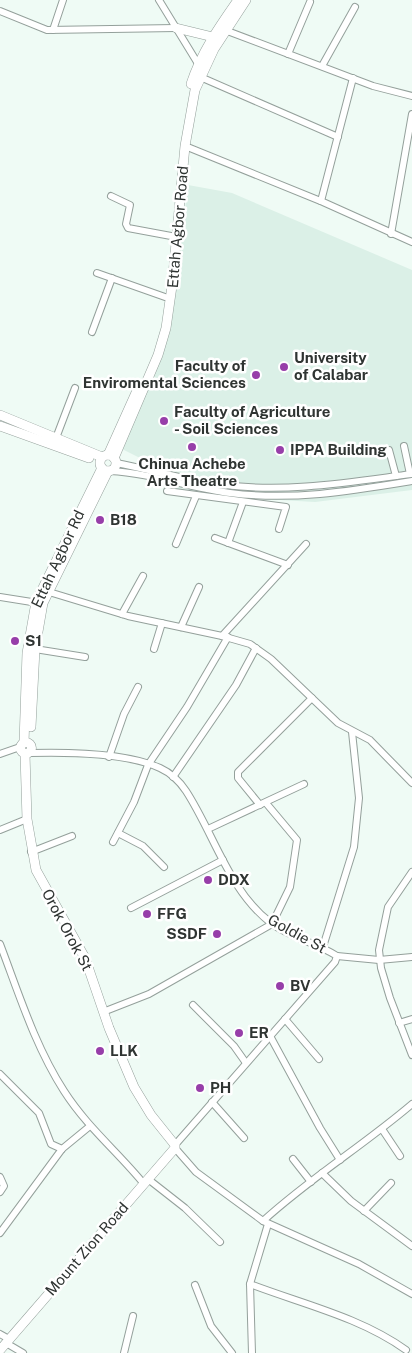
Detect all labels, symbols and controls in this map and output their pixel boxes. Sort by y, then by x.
street label: Ettah Agbor Road [164,165,191,289]
place label: University of Calabar [294,349,368,383]
place label: Faculty of Enviromental Sciences [83,357,246,391]
marker: University of Calabar [278,361,290,373]
marker: Faculty of Enviromental Sciences [250,369,262,381]
place label: Faculty of Agriculture - Soil Sciences [174,403,330,437]
marker: Faculty of Agriculture - Soil Sciences [158,415,170,427]
marker: Chinua Achebe Arts Theatre [186,441,198,453]
place label: IPPA Building [290,441,387,458]
marker: IPPA Building [274,444,286,456]
place label: Chinua Achebe Arts Theatre [138,455,246,489]
street label: Ettah Agbor Rd [27,507,88,610]
place label: B18 [110,511,137,528]
marker: B18 [94,514,106,526]
place label: S1 [25,632,42,649]
marker: S1 [9,635,21,647]
place label: DDX [218,871,250,888]
marker: DDX [202,874,214,886]
street label: Orok Orok St [39,886,96,974]
place label: FFG [157,905,187,922]
marker: FFG [141,908,153,920]
street label: Goldie St [265,911,330,957]
place label: SSDF [166,925,207,942]
marker: SSDF [211,928,223,940]
place label: BV [290,977,311,994]
marker: BV [274,980,286,992]
place label: ER [249,1024,269,1041]
marker: ER [233,1027,245,1039]
place label: LLK [110,1042,138,1059]
marker: LLK [94,1045,106,1057]
place label: PH [210,1079,231,1096]
marker: PH [194,1082,206,1094]
street label: Mount Zion Road [42,1199,132,1299]

